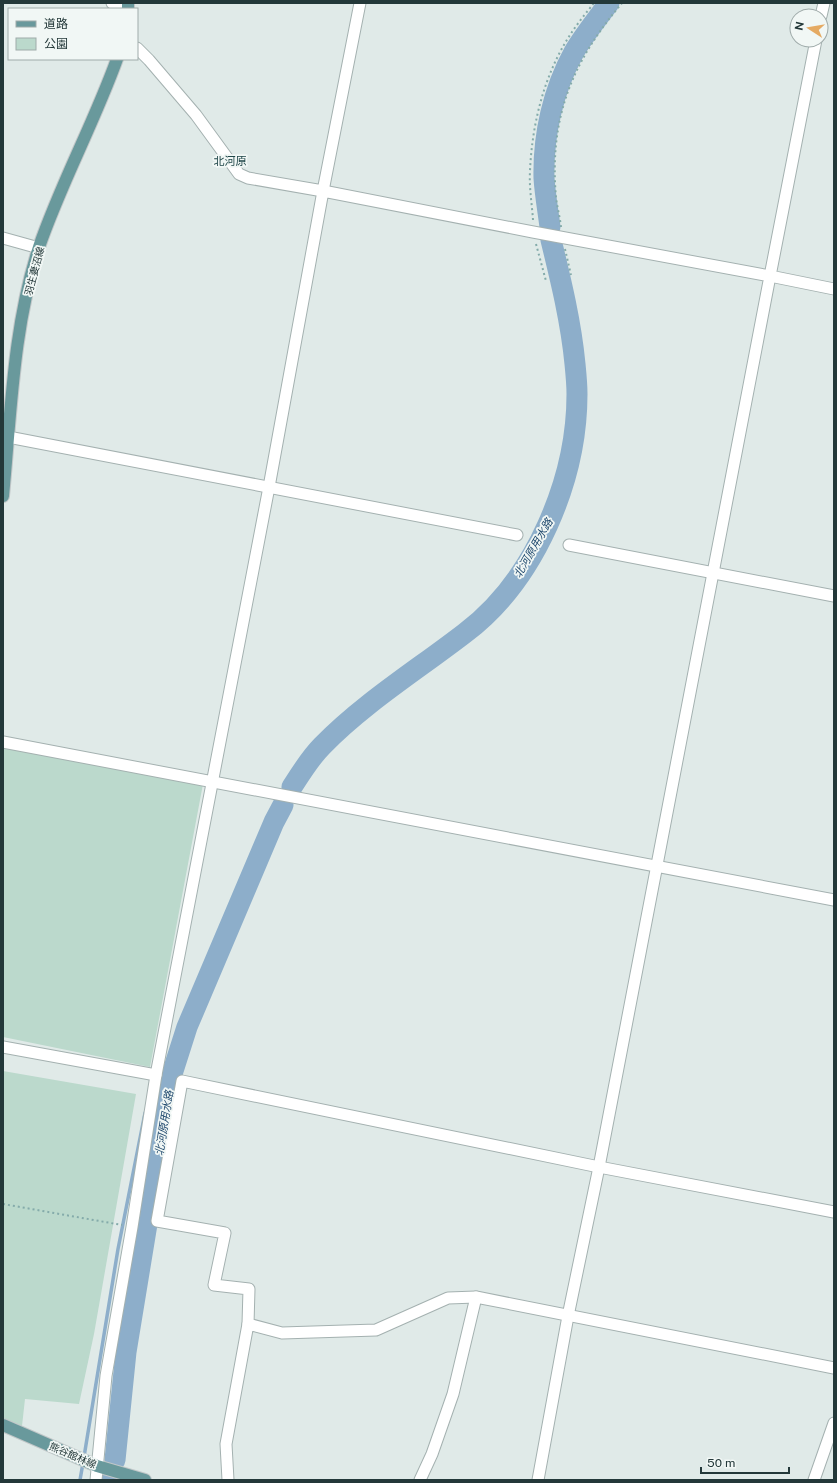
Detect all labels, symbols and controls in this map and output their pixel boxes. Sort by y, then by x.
legend [8,8,138,60]
north arrow [789,8,829,48]
text: 道路 [44,17,68,31]
text: N [792,20,806,31]
text: 公園 [44,37,68,51]
district label: 北河原 [214,155,247,167]
street label: 羽生妻沼線 [22,245,46,297]
water label: 北河原用水路 [511,516,555,580]
water label: 北河原用水路 [153,1088,175,1157]
street label: 熊谷館林線 [48,1440,98,1470]
scale bar [701,1449,789,1475]
text: 50 m [707,1456,735,1470]

